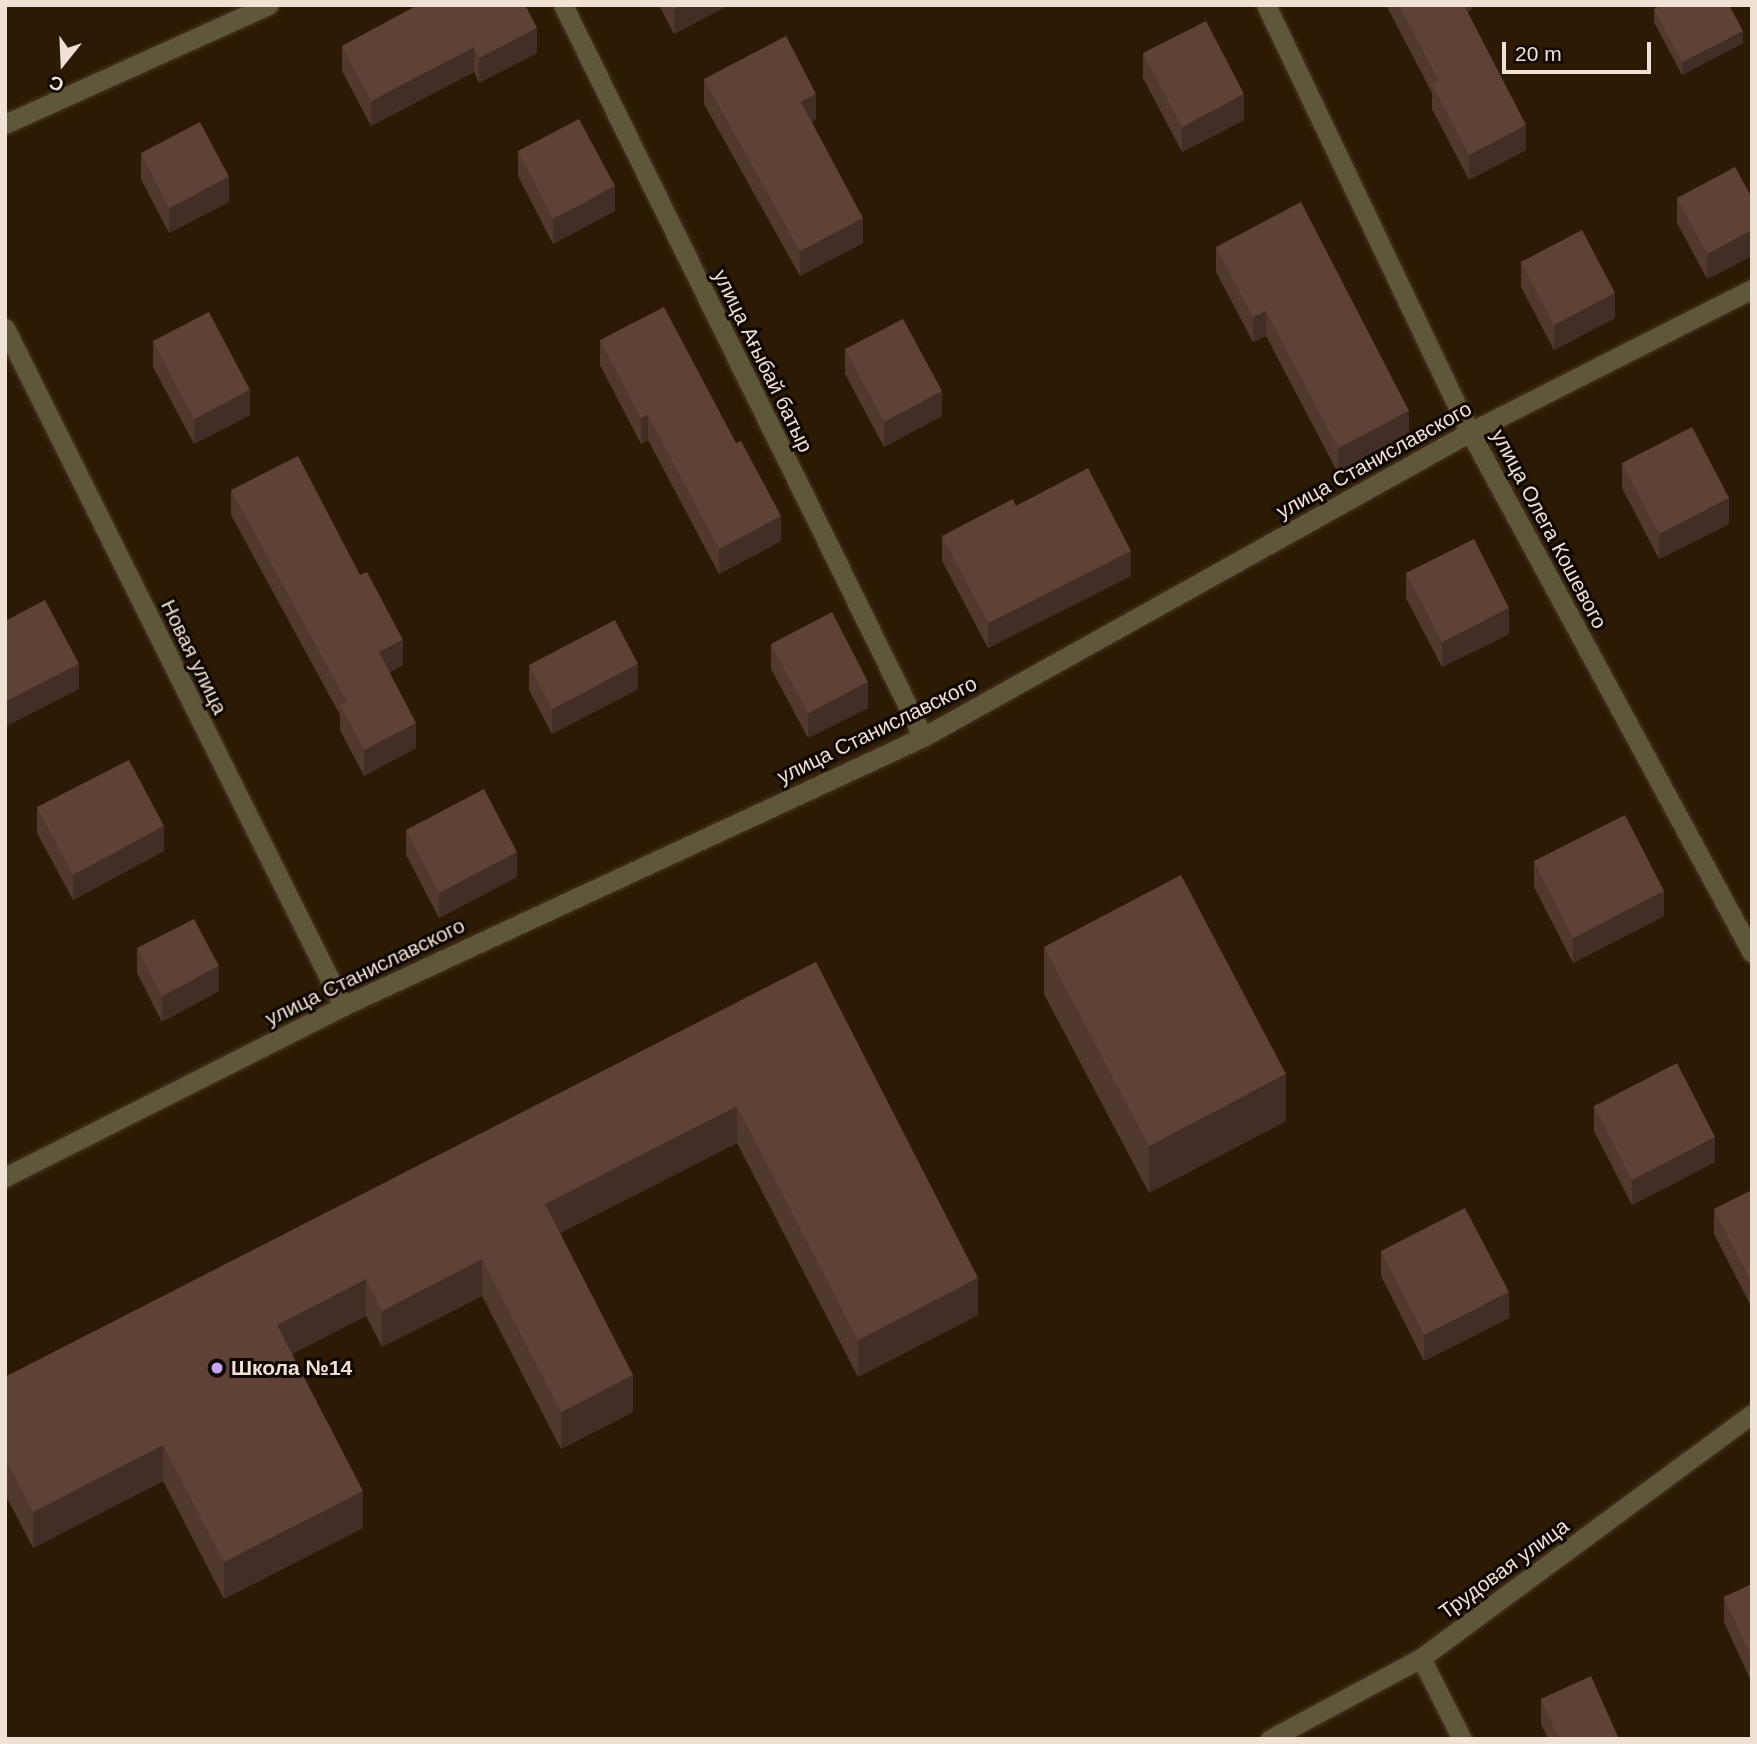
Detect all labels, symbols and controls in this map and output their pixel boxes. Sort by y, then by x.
north arrow [28,28,98,98]
scale bar [1505,28,1654,72]
text: 20 m [1515,42,1562,65]
text: С [47,71,66,96]
street label: улица Ағыбай батыр [708,265,818,457]
street label: улица Станиславского [1272,396,1476,524]
street label: улица Олега Кошевого [1486,425,1612,633]
street label: Новая улица [155,596,233,718]
street label: улица Станиславского [773,671,981,789]
street label: улица Станиславского [261,913,469,1031]
place label: Школа №14 [231,1355,352,1381]
marker: Школа №14 [209,1360,225,1376]
street label: Трудовая улица [1434,1513,1574,1625]

